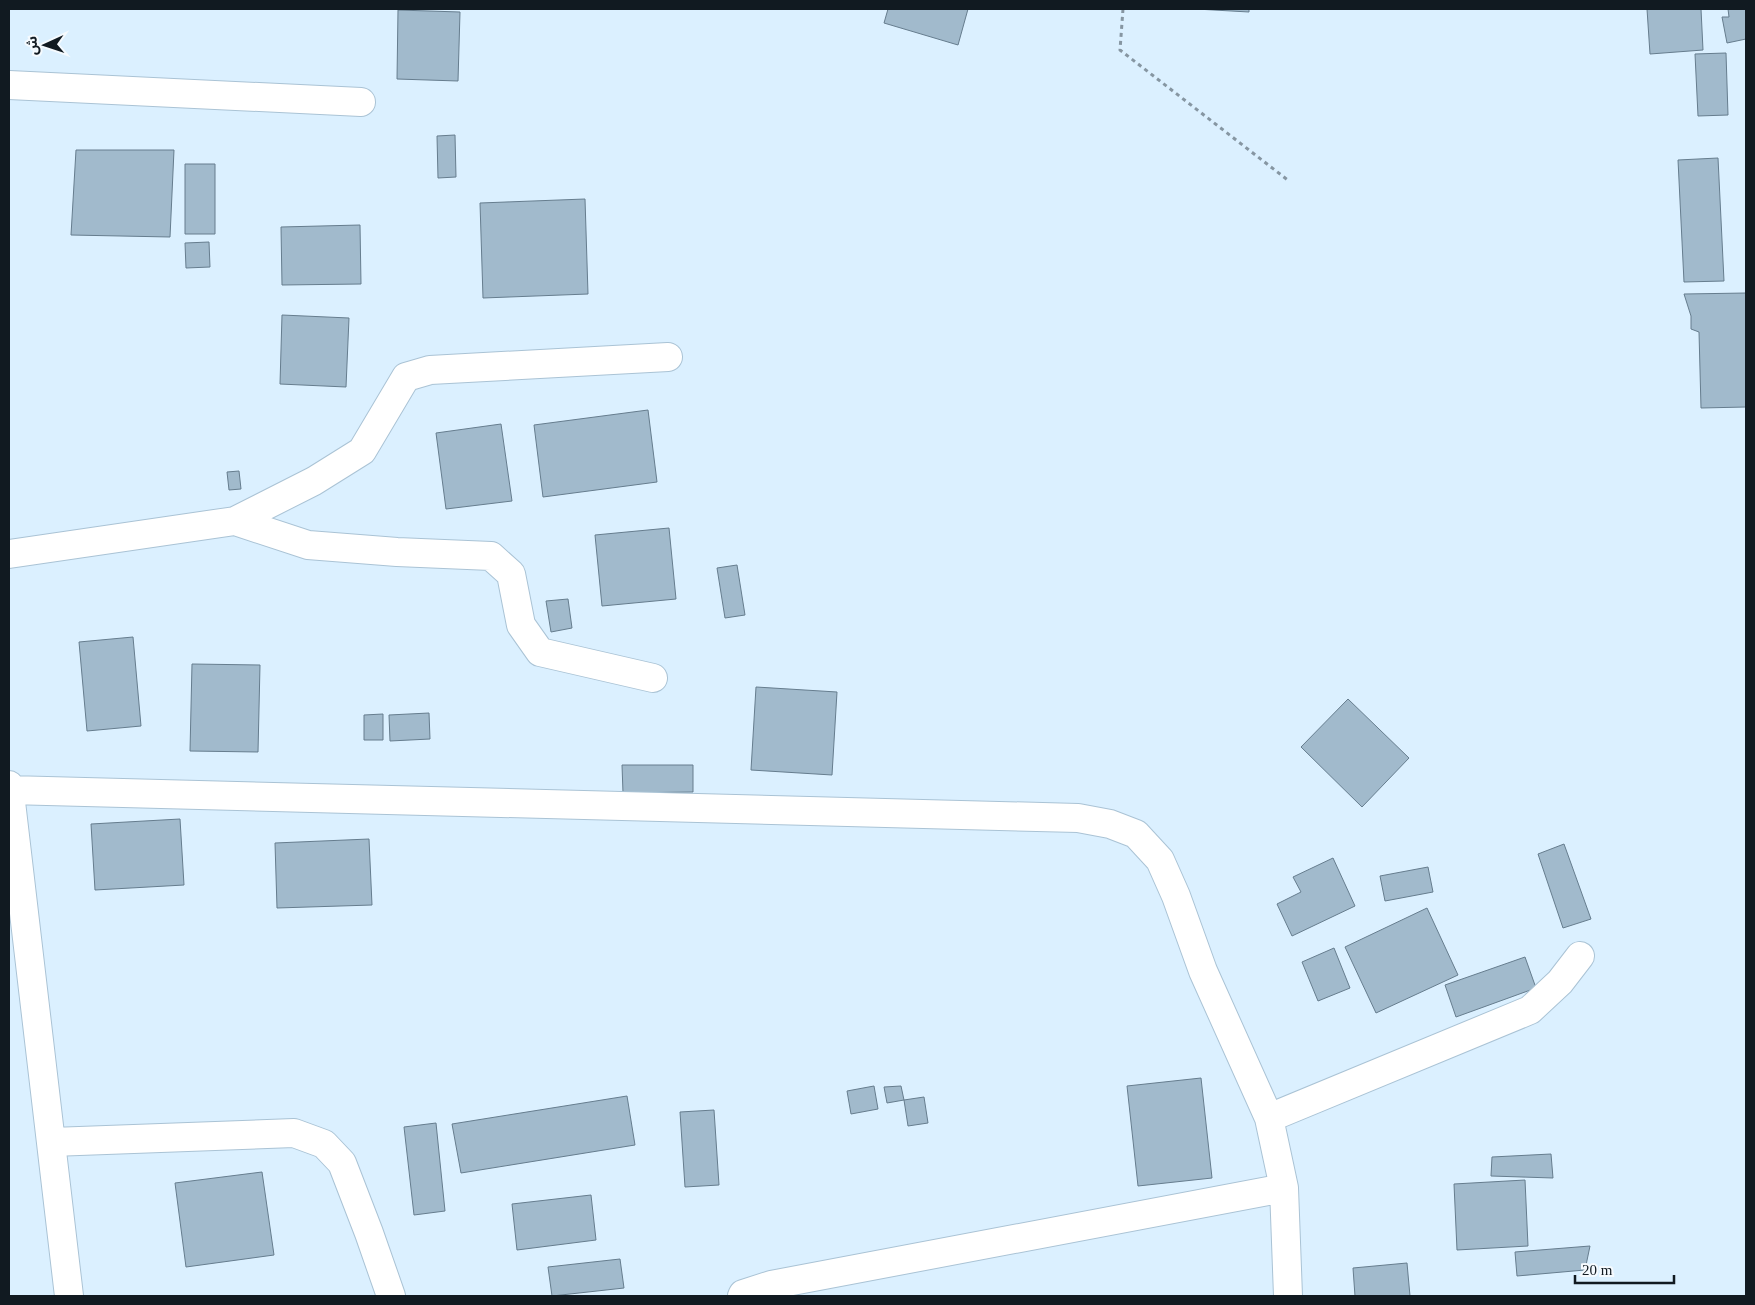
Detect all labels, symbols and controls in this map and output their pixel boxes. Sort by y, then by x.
north arrow [20,20,70,70]
text: ش [25,36,41,56]
scale bar [1575,1252,1674,1284]
text: 20 m [1582,1262,1613,1278]

